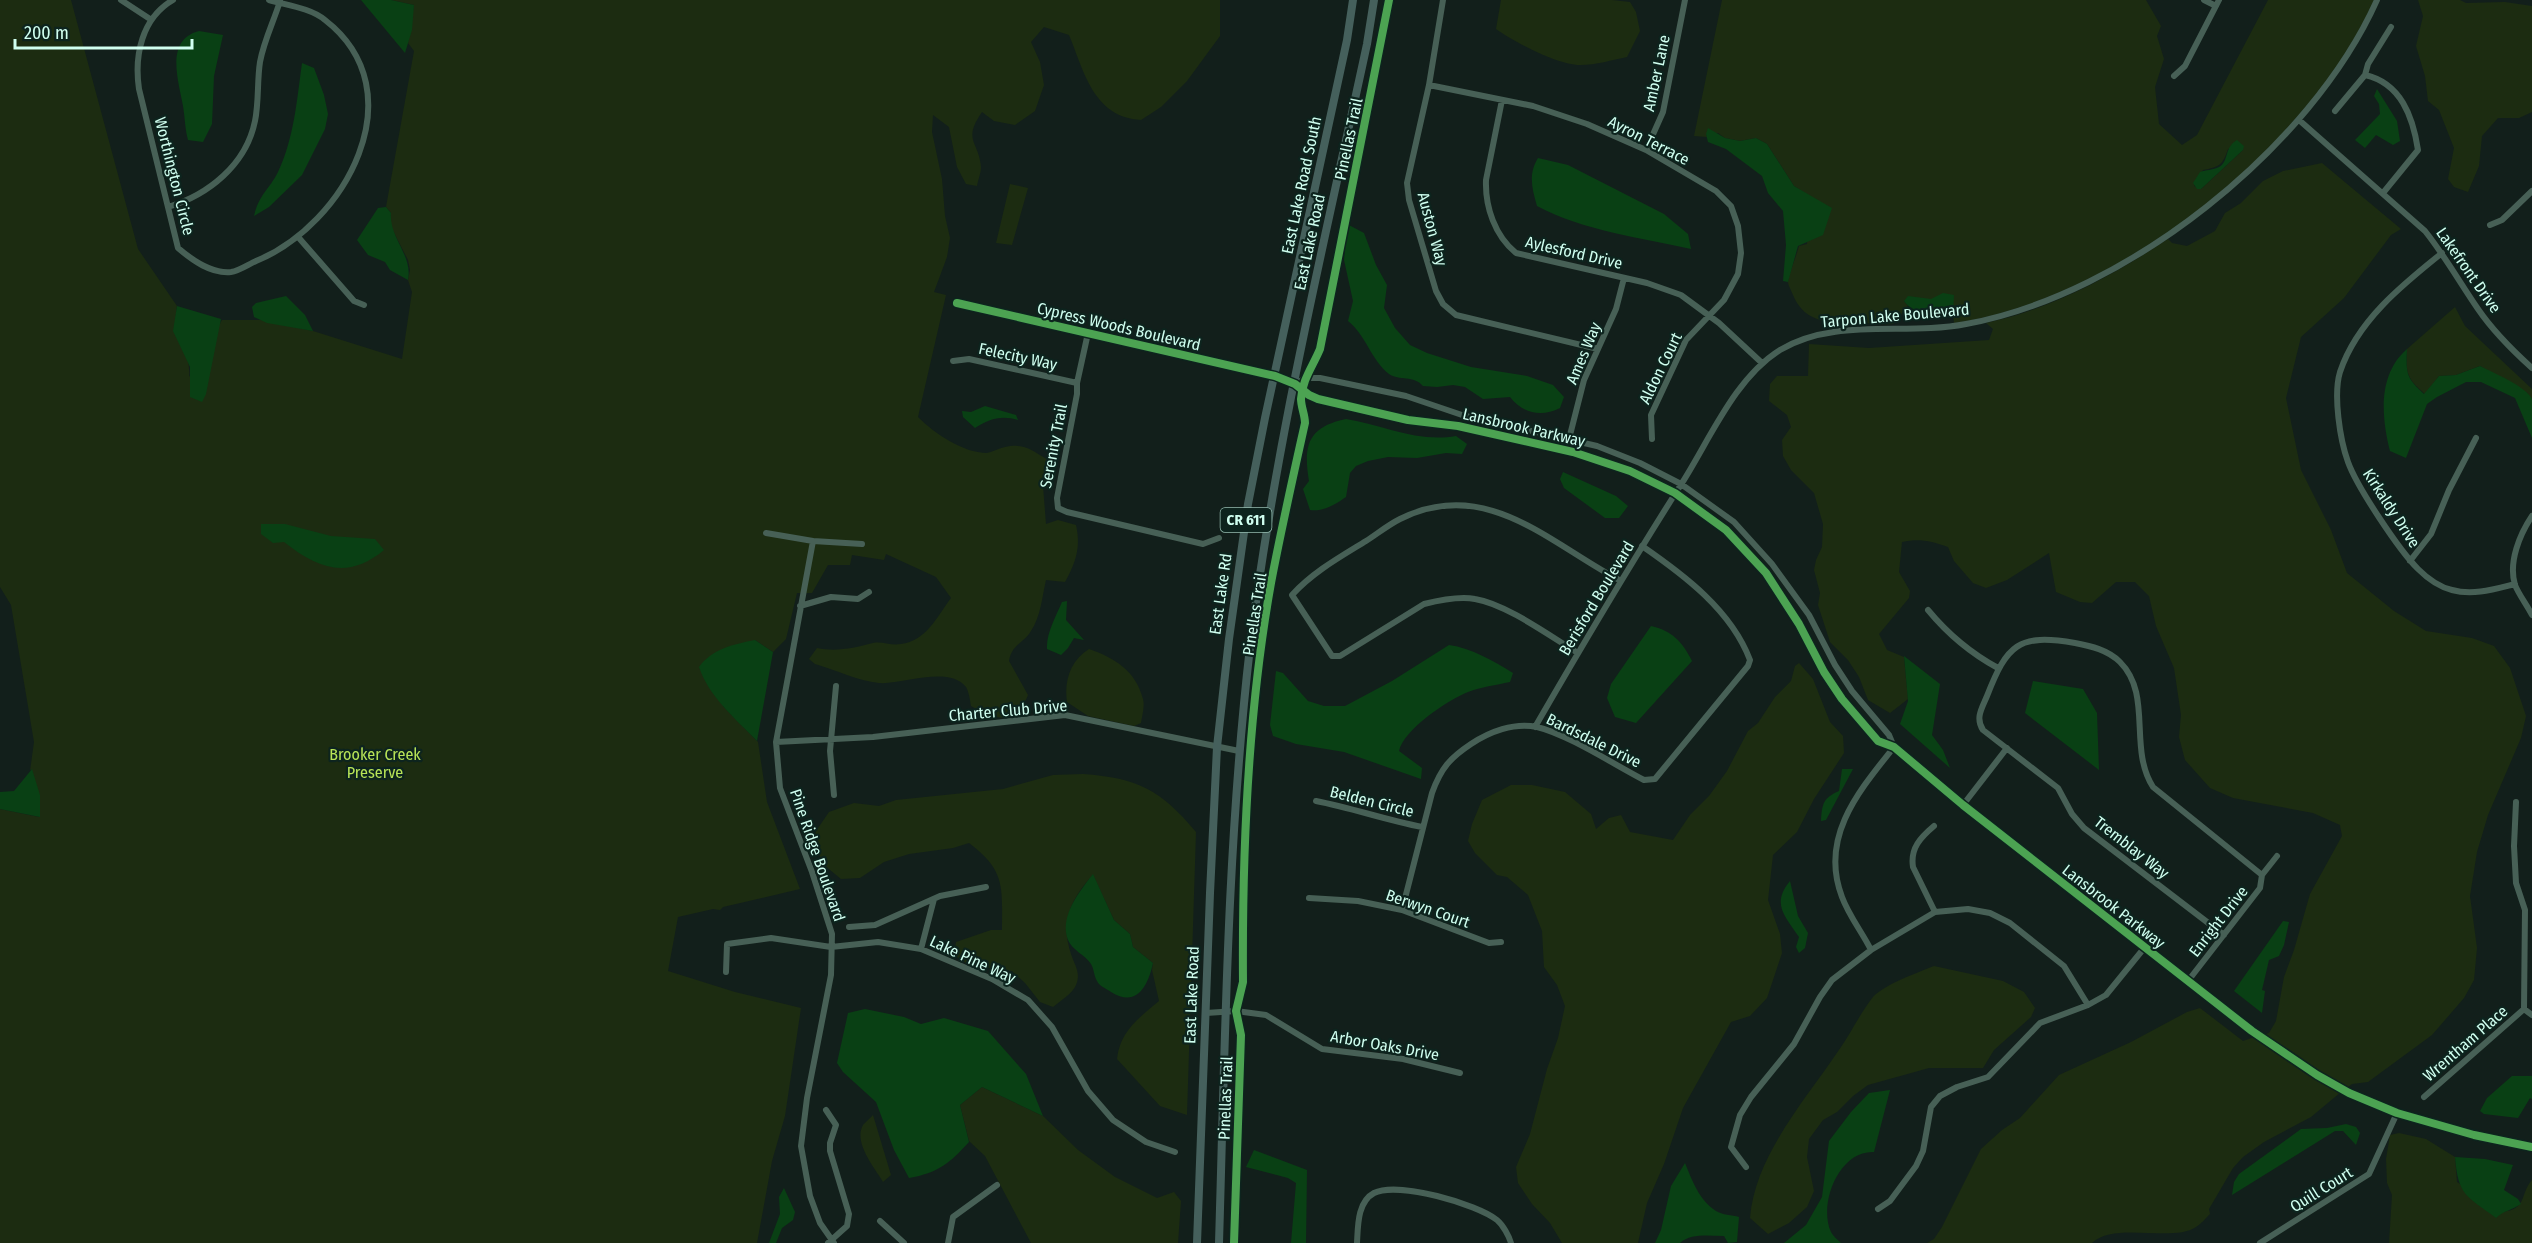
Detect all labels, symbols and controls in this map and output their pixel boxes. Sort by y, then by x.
scale bar [15,12,192,50]
text: 200 m [24,22,69,44]
street label: Amber Lane [1639,33,1674,113]
street label: Pinellas Trail [1331,96,1366,182]
street label: Ayron Terrace [1605,112,1693,169]
street label: Worthington Circle [151,115,198,237]
street label: East Lake Road South [1277,115,1325,255]
street label: Auston Way [1414,190,1452,269]
street label: East Lake Road [1289,192,1329,292]
street label: Lakefront Drive [2432,224,2505,317]
street label: Aylesford Drive [1524,232,1624,273]
street label: Cypress Woods Boulevard [1035,298,1202,355]
street label: Tarpon Lake Boulevard [1820,300,1970,331]
street label: Ames Way [1562,319,1605,387]
street label: Aldon Court [1635,329,1686,407]
street label: Felecity Way [977,339,1060,374]
street label: Serenity Trail [1036,402,1071,490]
street label: Lansbrook Parkway [1461,404,1588,451]
street label: Kirkaldy Drive [2359,465,2424,551]
road number: CR 611 [1220,508,1272,532]
street label: Berisford Boulevard [1555,538,1638,659]
street label: East Lake Rd [1205,552,1236,636]
street label: Pinellas Trail [1239,571,1270,657]
street label: Charter Club Drive [948,696,1068,725]
street label: Bardsdale Drive [1543,709,1644,772]
park label: Brooker Creek Preserve [329,745,421,782]
street label: Belden Circle [1328,782,1416,821]
street label: Pine Ridge Boulevard [786,786,849,924]
street label: Tremblay Way [2091,812,2174,883]
street label: Lansbrook Parkway [2059,860,2170,953]
street label: Enright Drive [2185,882,2252,960]
street label: Berwyn Court [1383,885,1473,932]
street label: Lake Pine Way [927,931,1020,988]
street label: East Lake Road [1180,946,1203,1044]
street label: Wrentham Place [2419,1002,2511,1085]
street label: Arbor Oaks Drive [1329,1027,1441,1064]
street label: Pinellas Trail [1215,1056,1236,1140]
street label: Quill Court [2287,1162,2357,1216]

